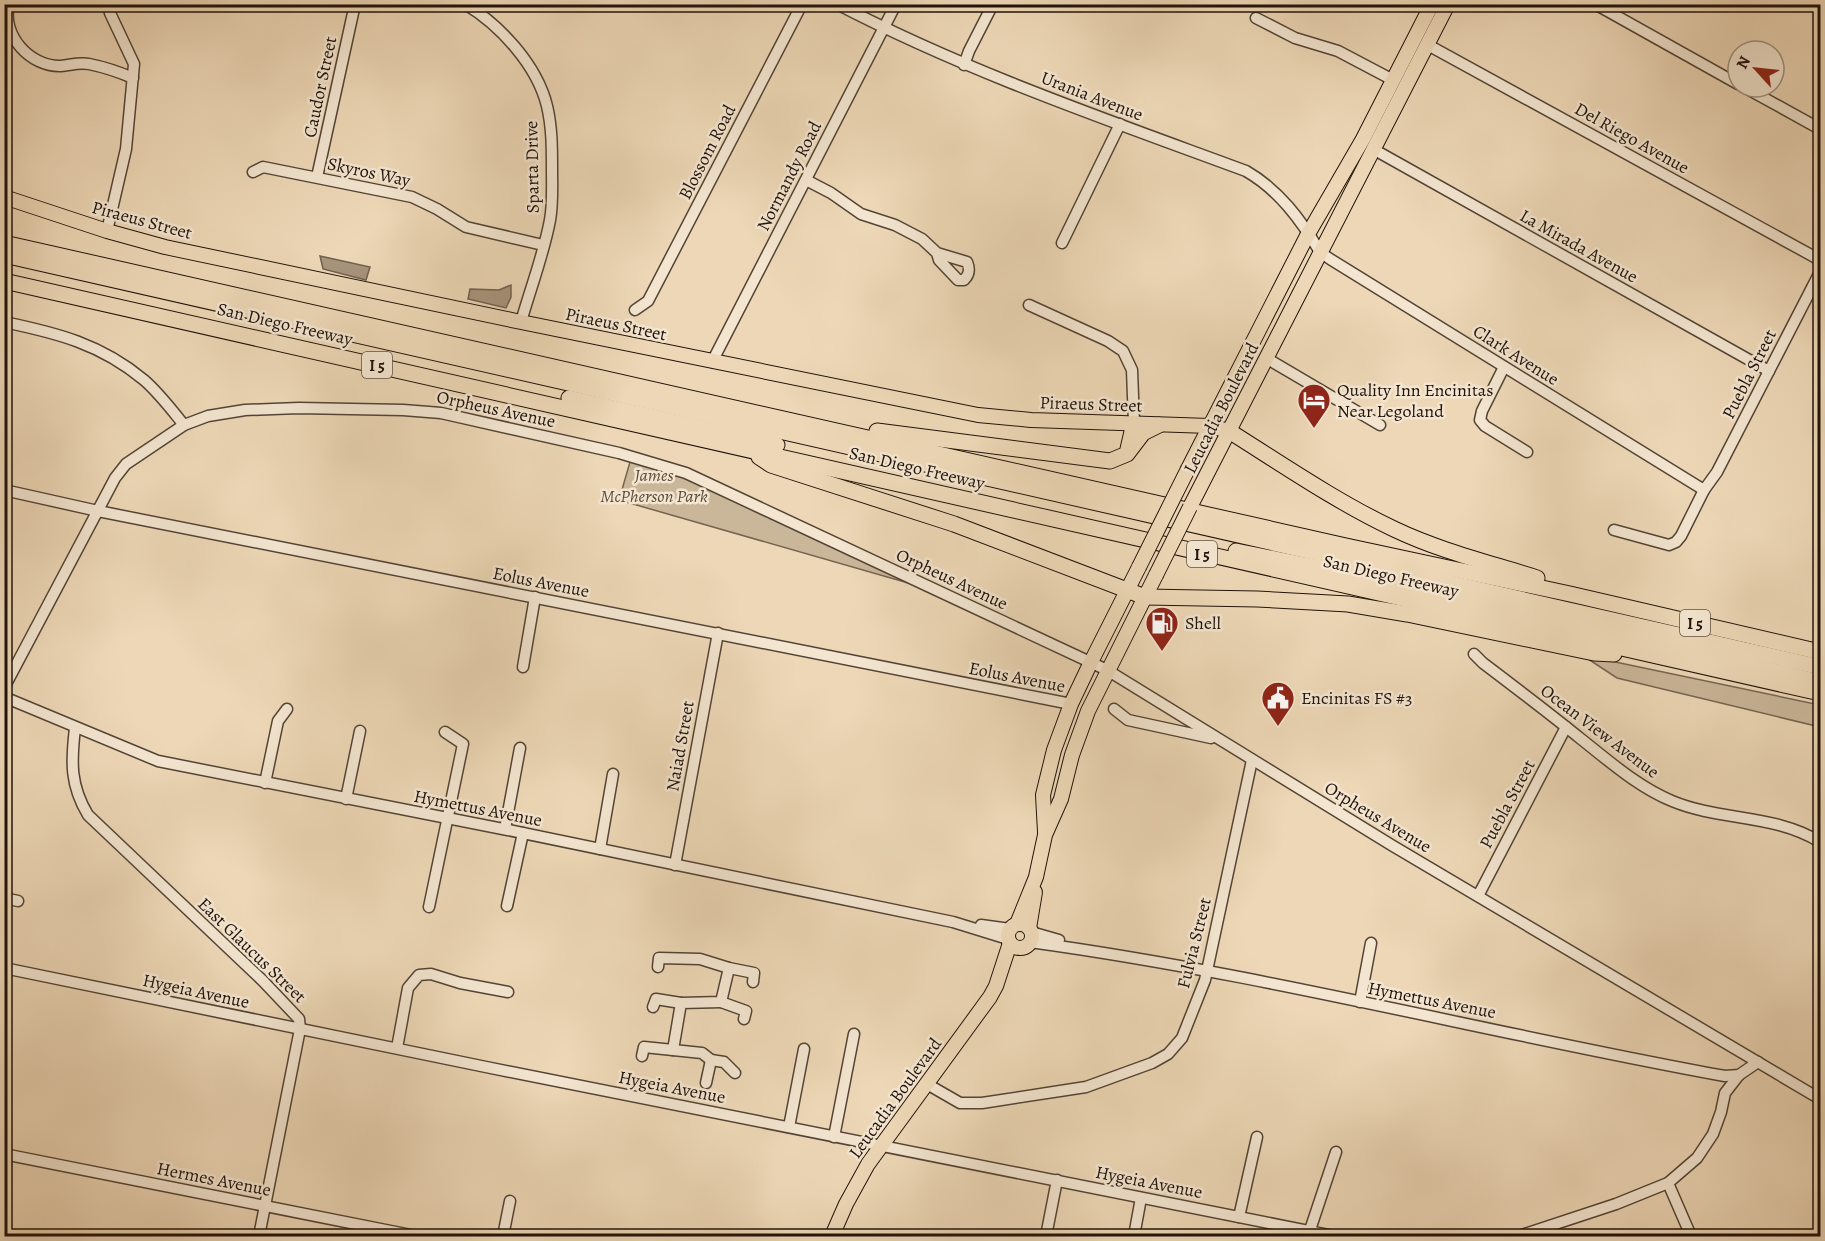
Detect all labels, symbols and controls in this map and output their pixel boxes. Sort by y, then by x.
street label: Caudor Street [298,34,342,140]
north arrow [1726,39,1786,99]
text: N [1731,52,1756,73]
street label: Urania Avenue [1038,66,1146,126]
street label: Del Riego Avenue [1570,97,1694,179]
street label: Blossom Road [673,100,741,204]
street label: Normandy Road [751,117,827,235]
street label: Sparta Drive [519,120,545,214]
street label: Skyros Way [325,152,414,193]
street label: Piraeus Street [89,195,195,245]
street label: La Mirada Avenue [1516,204,1642,288]
street label: San Diego Freeway [215,297,356,351]
street label: Piraeus Street [563,302,669,346]
street label: Clark Avenue [1468,319,1564,391]
street label: Puebla Street [1716,325,1782,423]
street label: Leucadia Boulevard [1178,338,1264,477]
road number: I 5 [362,352,392,378]
place label: Quality Inn Encinitas Near Legoland [1337,378,1493,423]
hotel icon: Quality Inn Encinitas Near Legoland [1296,382,1332,429]
street label: Orpheus Avenue [434,385,558,433]
street label: Piraeus Street [1039,390,1143,418]
street label: San Diego Freeway [847,441,988,495]
park label: James McPherson Park [600,463,708,508]
road number: I 5 [1187,541,1217,567]
street label: Orpheus Avenue [892,543,1012,615]
street label: San Diego Freeway [1321,549,1462,603]
street label: Eolus Avenue [491,561,591,603]
fuel station icon: Shell [1144,605,1180,652]
road number: I 5 [1680,610,1710,636]
place label: Shell [1185,611,1221,635]
street label: Eolus Avenue [967,656,1067,698]
street label: Ocean View Avenue [1536,678,1664,784]
public building icon: Encinitas FS #3 [1260,680,1296,727]
place label: Encinitas FS #3 [1301,686,1413,710]
street label: Naiad Street [660,699,700,793]
street label: Puebla Street [1474,755,1540,853]
street label: Orpheus Avenue [1320,776,1436,858]
street label: Hymettus Avenue [412,784,544,832]
street label: East Glaucus Street [193,892,312,1008]
street label: Fulvia Street [1171,895,1217,991]
street label: Hygeia Avenue [140,968,252,1014]
street label: Hymettus Avenue [1366,976,1498,1024]
street label: Leucadia Boulevard [843,1033,947,1163]
street label: Hygeia Avenue [616,1065,728,1109]
street label: Hermes Avenue [155,1156,273,1202]
street label: Hygeia Avenue [1093,1160,1205,1204]

